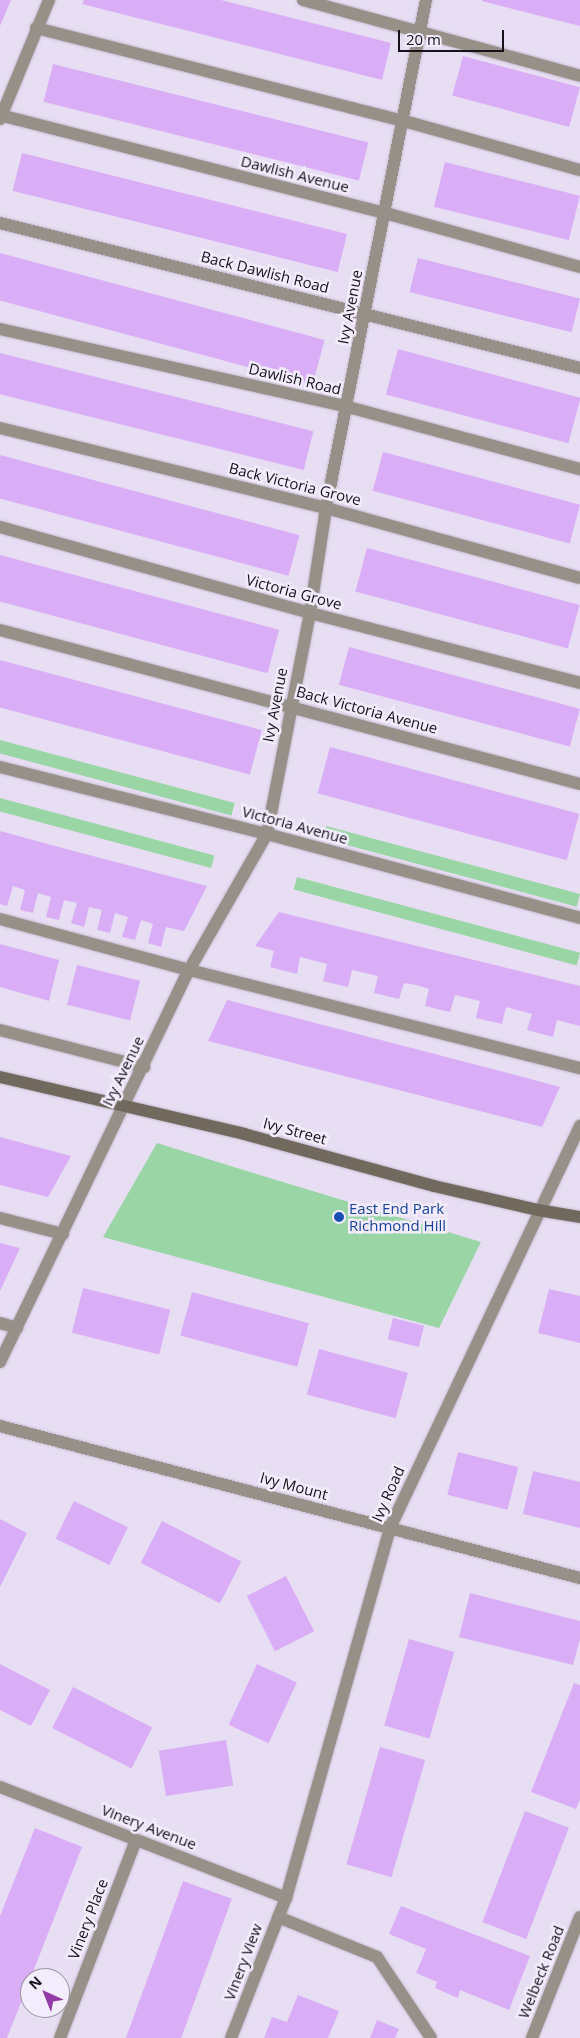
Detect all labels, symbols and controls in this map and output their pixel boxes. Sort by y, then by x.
scale bar [400,20,506,52]
text: 20 m [406,29,441,49]
street label: Dawlish Avenue [239,152,351,196]
street label: Back Dawlish Road [199,247,331,297]
street label: Ivy Avenue [334,268,366,346]
street label: Dawlish Road [247,360,343,398]
street label: Back Victoria Grove [227,459,363,509]
street label: Victoria Grove [244,571,344,613]
street label: Ivy Avenue [259,666,291,744]
street label: Back Victoria Avenue [294,682,440,738]
street label: Victoria Avenue [240,802,350,848]
street label: Ivy Avenue [98,1033,148,1109]
street label: Ivy Street [261,1114,329,1148]
place label: East End Park Richmond Hill [349,1199,446,1234]
marker: East End Park Richmond Hill [333,1211,345,1223]
street label: Ivy Road [368,1463,408,1525]
street label: Ivy Mount [258,1468,330,1504]
street label: Vinery Avenue [99,1801,199,1853]
street label: Vinery Place [64,1876,112,1962]
street label: Vinery View [220,1921,266,2003]
street label: Welbeck Road [514,1923,568,2021]
north arrow [20,1968,70,2018]
text: N [24,1972,46,1993]

